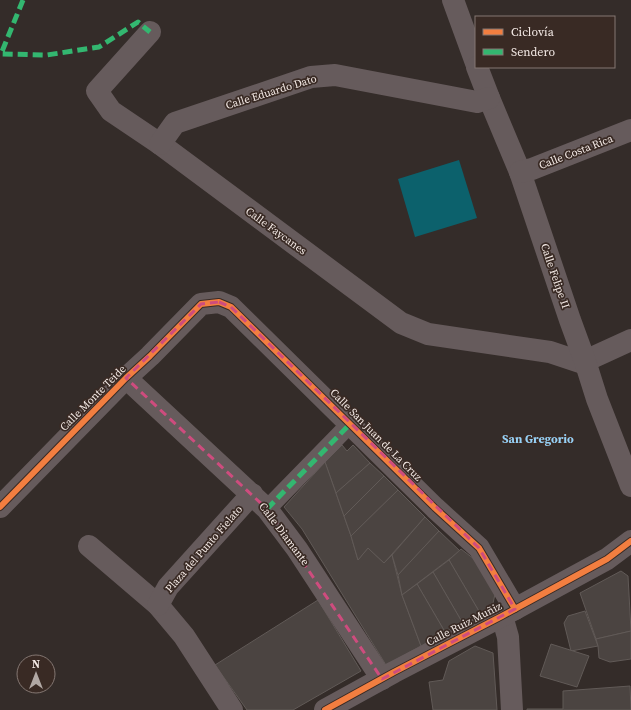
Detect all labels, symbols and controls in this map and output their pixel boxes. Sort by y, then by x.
legend [475,16,615,68]
text: Ciclovía [511,24,555,40]
text: Sendero [511,44,555,60]
street label: Calle Eduardo Dato [224,71,318,113]
street label: Calle Costa Rica [537,131,616,173]
street label: Calle Faycanes [242,204,310,258]
street label: Calle Felipe II [537,241,573,311]
street label: Calle Monte Teide [57,361,130,434]
street label: Calle San Juan de La Cruz [327,386,425,484]
district label: San Gregorio [502,431,574,447]
street label: Calle Diamante [255,499,313,569]
street label: Plaza del Punto Fielato [162,502,246,596]
street label: Calle Ruiz Muñiz [424,599,504,649]
north arrow [16,654,56,694]
text: N [32,657,40,672]

